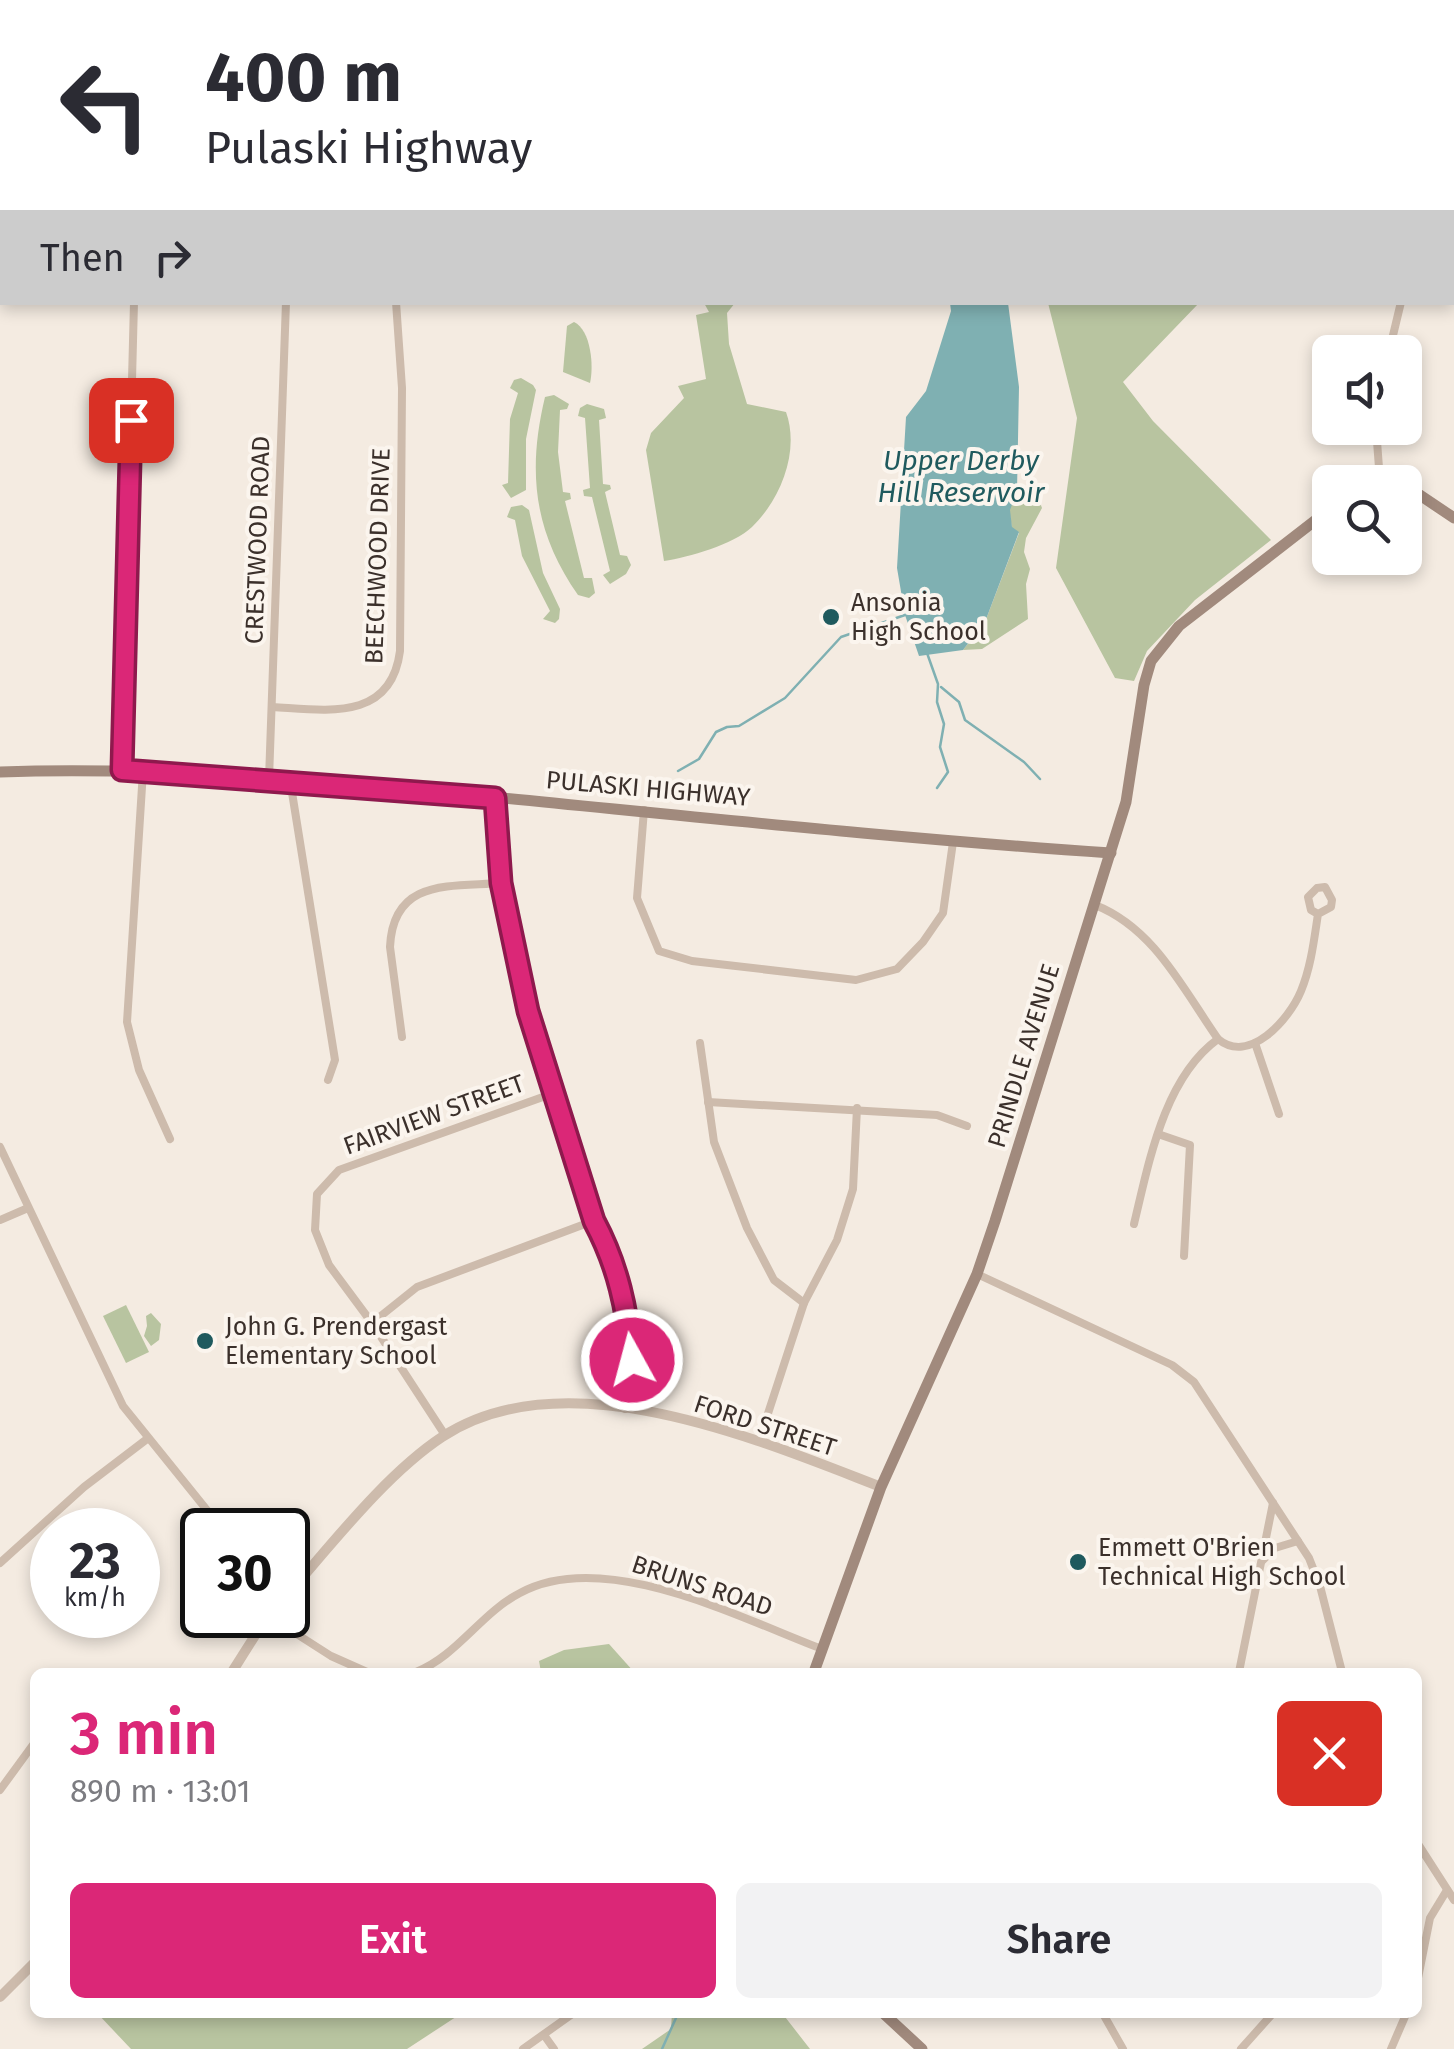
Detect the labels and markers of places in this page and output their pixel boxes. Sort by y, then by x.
pin [89,378,174,463]
place label: Ansonia High School [851,588,986,647]
marker: Ansonia High School [820,606,842,628]
place label: John G. Prendergast Elementary School [225,1312,448,1371]
marker: John G. Prendergast Elementary School [194,1330,216,1352]
place label: Emmett O'Brien Technical High School [1098,1533,1346,1592]
marker: Emmett O'Brien Technical High School [1067,1551,1089,1573]

